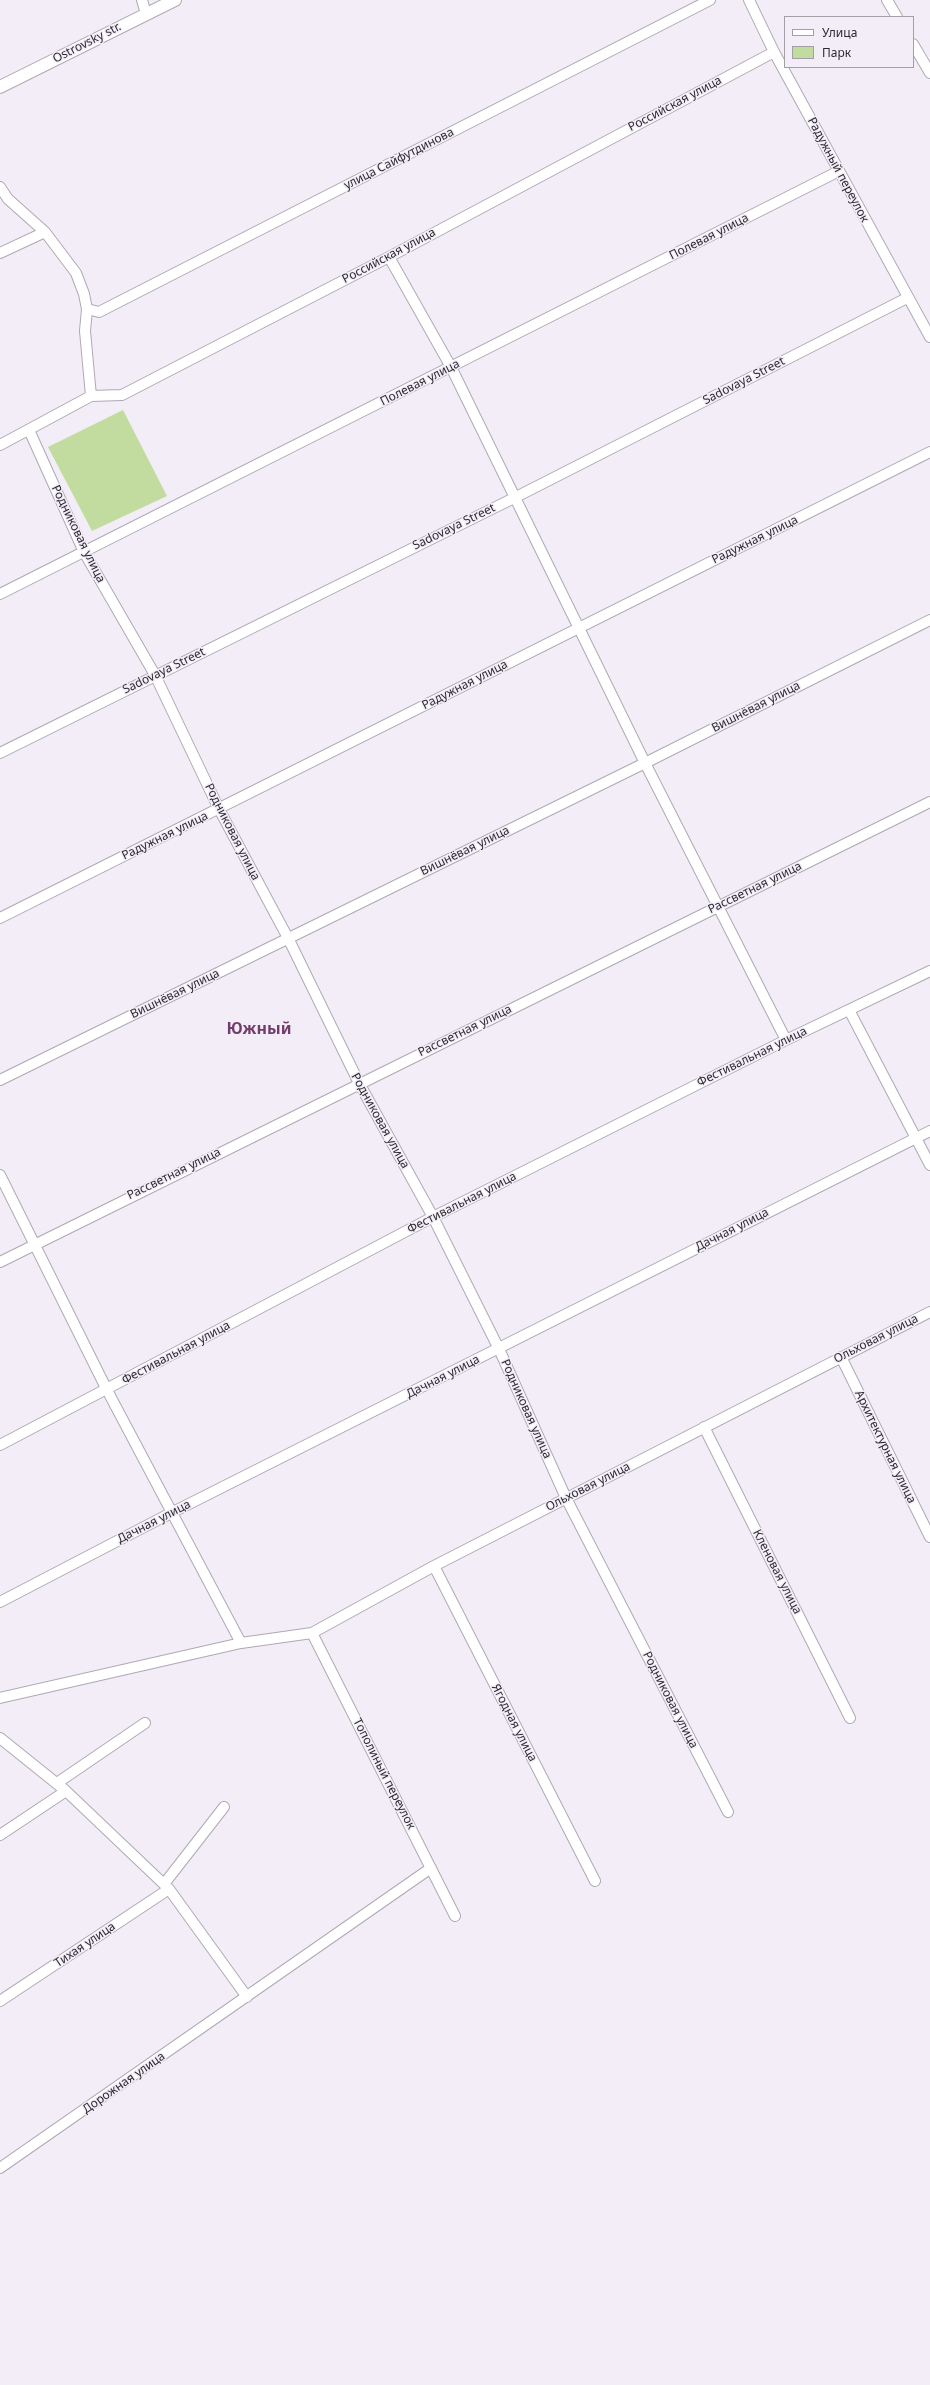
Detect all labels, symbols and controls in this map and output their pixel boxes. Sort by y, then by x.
legend [784,16,914,68]
street label: Ostrovsky str. [50,20,124,66]
text: Улица [822,24,857,41]
text: Парк [822,44,851,61]
street label: Российская улица [626,73,724,135]
street label: Радужный переулок [804,115,872,225]
street label: улица Сайфутдинова [342,125,456,193]
street label: Полевая улица [667,211,751,263]
street label: Российская улица [340,225,438,287]
street label: Sadovaya Street [701,354,787,408]
street label: Полевая улица [378,357,462,409]
street label: Родниковая улица [48,483,108,585]
street label: Sadovaya Street [410,501,498,553]
street label: Радужная улица [709,513,801,567]
street label: Sadovaya Street [120,645,208,697]
street label: Радужная улица [420,657,510,713]
street label: Вишнёвая улица [709,678,803,736]
street label: Родниковая улица [201,781,263,883]
street label: Радужная улица [119,809,211,863]
street label: Вишнёвая улица [418,823,512,879]
street label: Рассветная улица [706,859,804,917]
street label: Вишнёвая улица [128,966,222,1022]
street label: Рассветная улица [416,1002,514,1060]
district label: Южный [227,1019,291,1039]
street label: Фестивальная улица [695,1024,809,1090]
street label: Родниковая улица [348,1071,412,1171]
street label: Рассветная улица [125,1145,223,1203]
street label: Фестивальная улица [405,1169,519,1237]
street label: Дачная улица [693,1205,771,1255]
street label: Ольховая улица [831,1312,921,1366]
street label: Фестивальная улица [119,1318,233,1388]
street label: Дачная улица [404,1352,482,1402]
street label: Родниковая улица [498,1357,554,1461]
street label: Архитектурная улица [851,1388,919,1506]
street label: Ольховая улица [543,1460,633,1514]
street label: Дачная улица [115,1497,193,1547]
street label: Кленовая улица [749,1527,805,1617]
street label: Родниковая улица [639,1649,701,1751]
street label: Ягодная улица [488,1682,540,1764]
street label: Тополиный переулок [350,1716,418,1832]
street label: Тихая улица [52,1919,118,1971]
street label: Дорожная улица [80,2049,168,2117]

